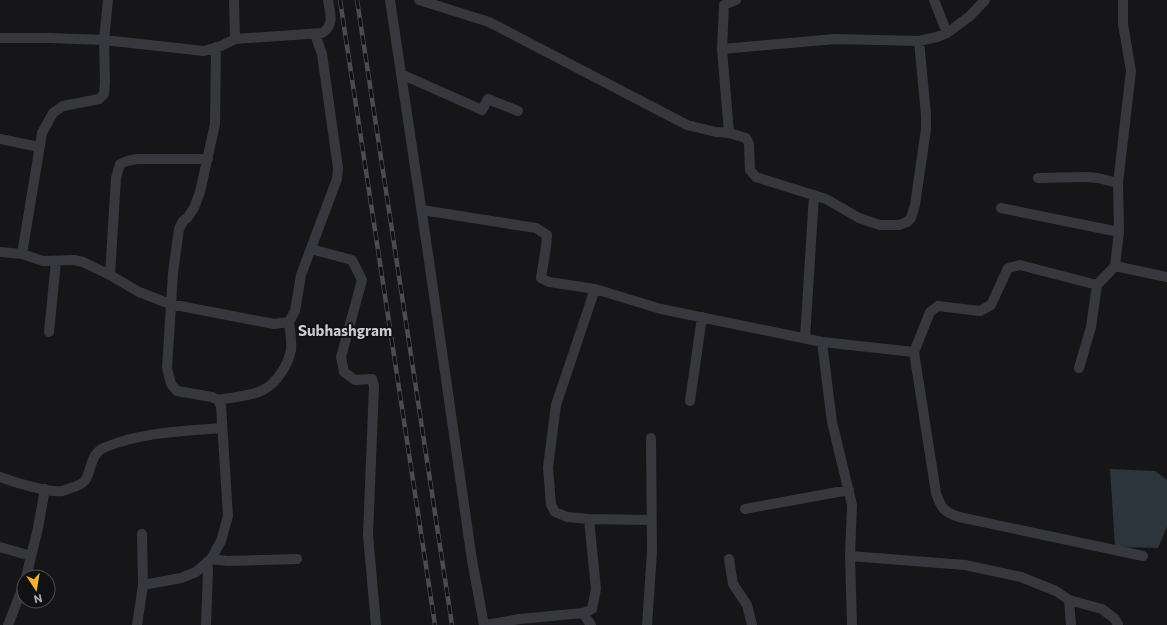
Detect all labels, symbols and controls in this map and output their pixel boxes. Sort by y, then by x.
district label: Subhashgram [298,321,392,339]
north arrow [16,569,56,609]
text: N [33,592,44,606]

